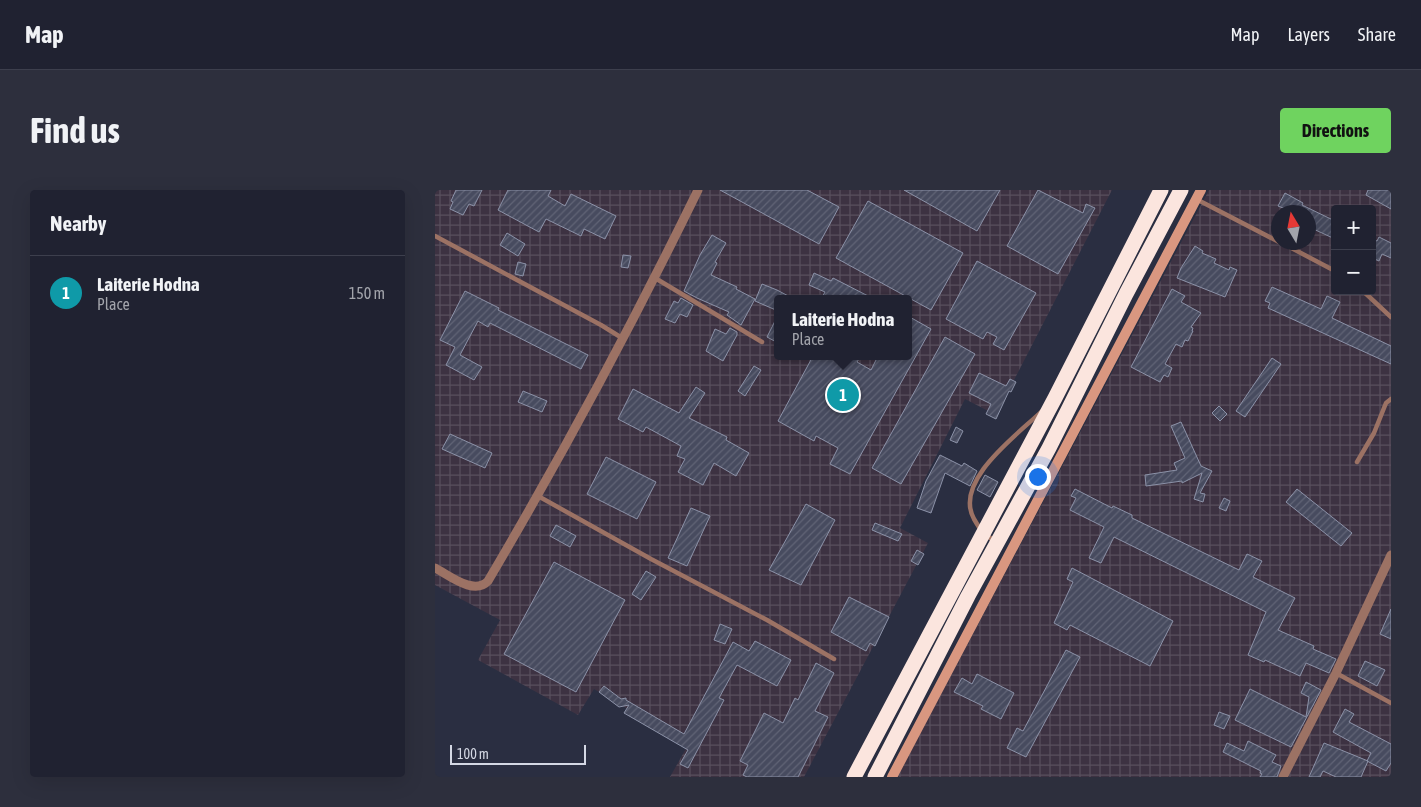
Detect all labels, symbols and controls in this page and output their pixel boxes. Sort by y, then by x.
text: Map [25,21,64,48]
text: Map [1230,24,1259,45]
text: Layers [1287,24,1330,45]
text: Share [1358,24,1396,45]
button: Directions [1280,108,1391,153]
text: Find us [30,110,120,150]
north arrow [1271,205,1316,250]
map controls [1331,205,1376,295]
button: + [1331,205,1376,250]
text: Nearby [50,211,106,235]
button: − [1331,250,1376,295]
text: Laiterie Hodna [97,273,200,295]
text: 1 [62,284,70,302]
text: 150 m [349,284,385,302]
text: Place [97,295,130,313]
popup [774,295,912,360]
text: Laiterie Hodna [792,308,894,330]
text: Place [792,330,824,348]
pin: 1 [827,376,859,414]
your location [1025,464,1051,490]
scale bar [450,742,586,765]
text: 100 m [457,746,489,762]

